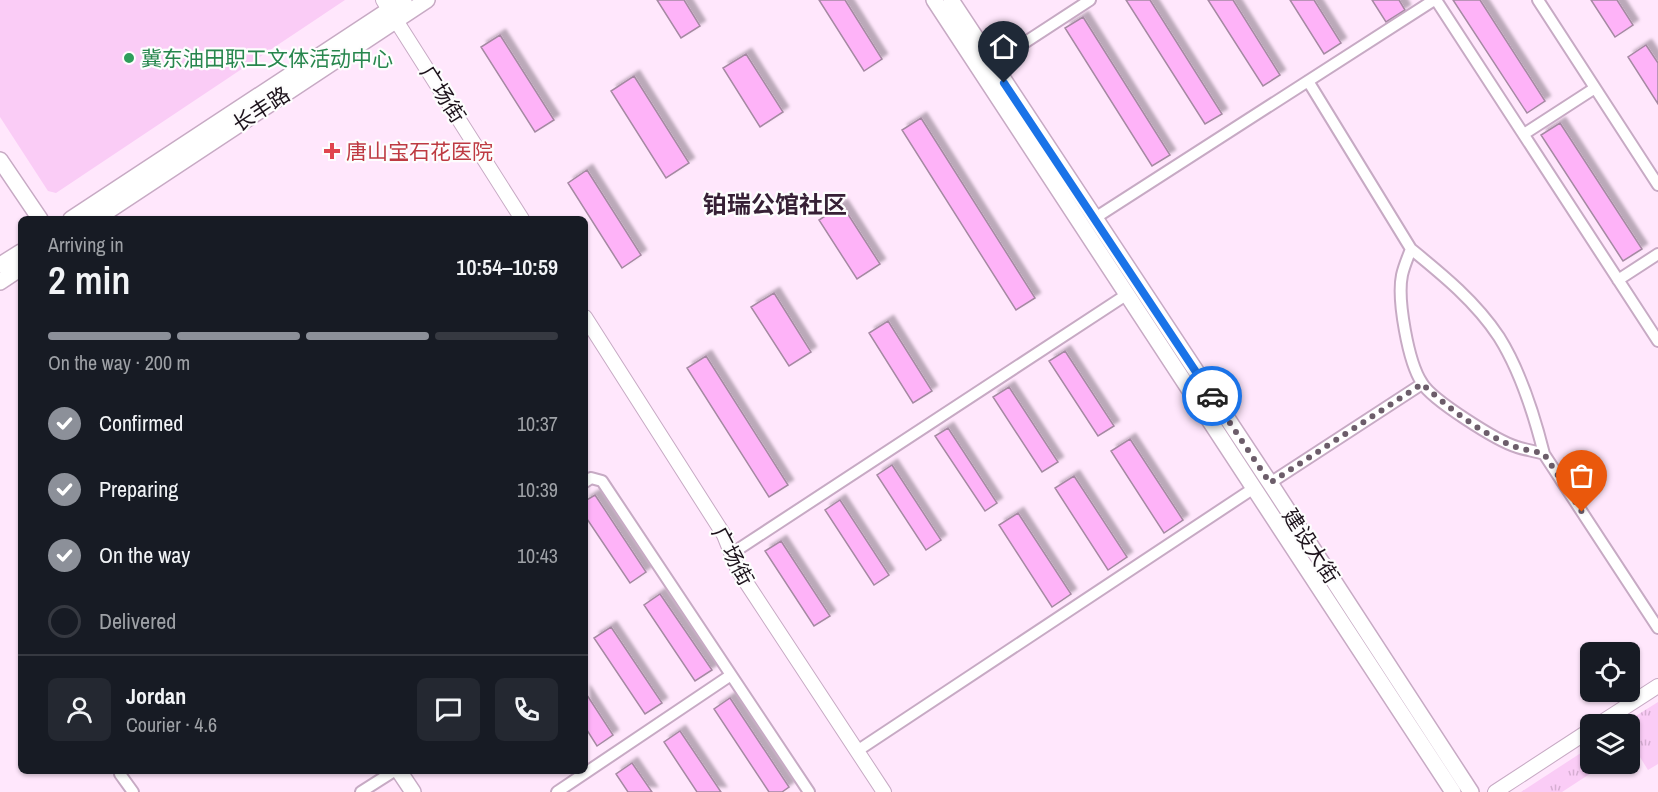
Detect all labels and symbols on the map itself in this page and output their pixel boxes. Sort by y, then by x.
pin [978,21,1029,83]
place label: 冀东油田职工文体活动中心 [141,44,393,73]
marker: 冀东油田职工文体活动中心 [122,51,136,65]
street label: 广场街 [414,60,472,128]
street label: 长丰路 [227,80,295,138]
place label: 唐山宝石花医院 [346,137,493,166]
marker: 唐山宝石花医院 [323,142,341,160]
district label: 铂瑞公馆社区 [703,188,847,220]
courier [1182,366,1242,426]
pin [1556,450,1607,512]
street label: 建设大街 [1276,503,1346,589]
street label: 广场街 [705,521,761,591]

